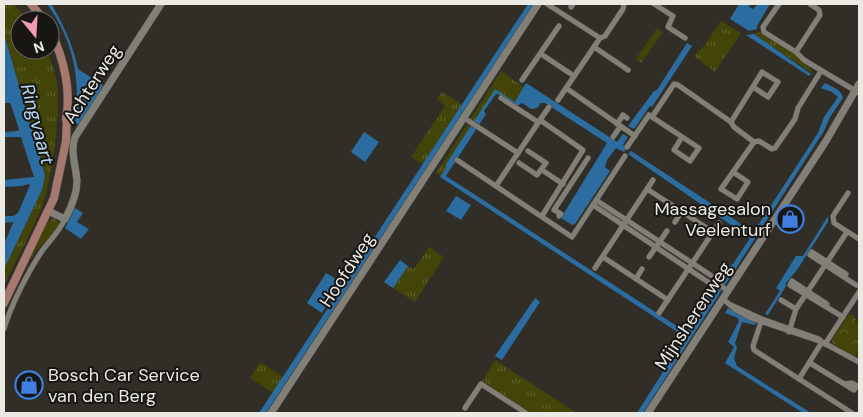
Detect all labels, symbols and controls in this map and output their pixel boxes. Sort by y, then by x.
north arrow [10,10,60,60]
text: N [31,37,47,58]
street label: Achterweg [58,40,126,128]
water label: Ringvaart [15,81,61,168]
place label: Massagesalon Veelenturf [654,197,771,242]
shop icon: Massagesalon Veelenturf [775,204,805,234]
street label: Hoofdweg [314,228,380,312]
street label: Mijnsherenweg [649,257,737,375]
place label: Bosch Car Service van den Berg [48,363,200,408]
shop icon: Bosch Car Service van den Berg [14,370,44,400]

